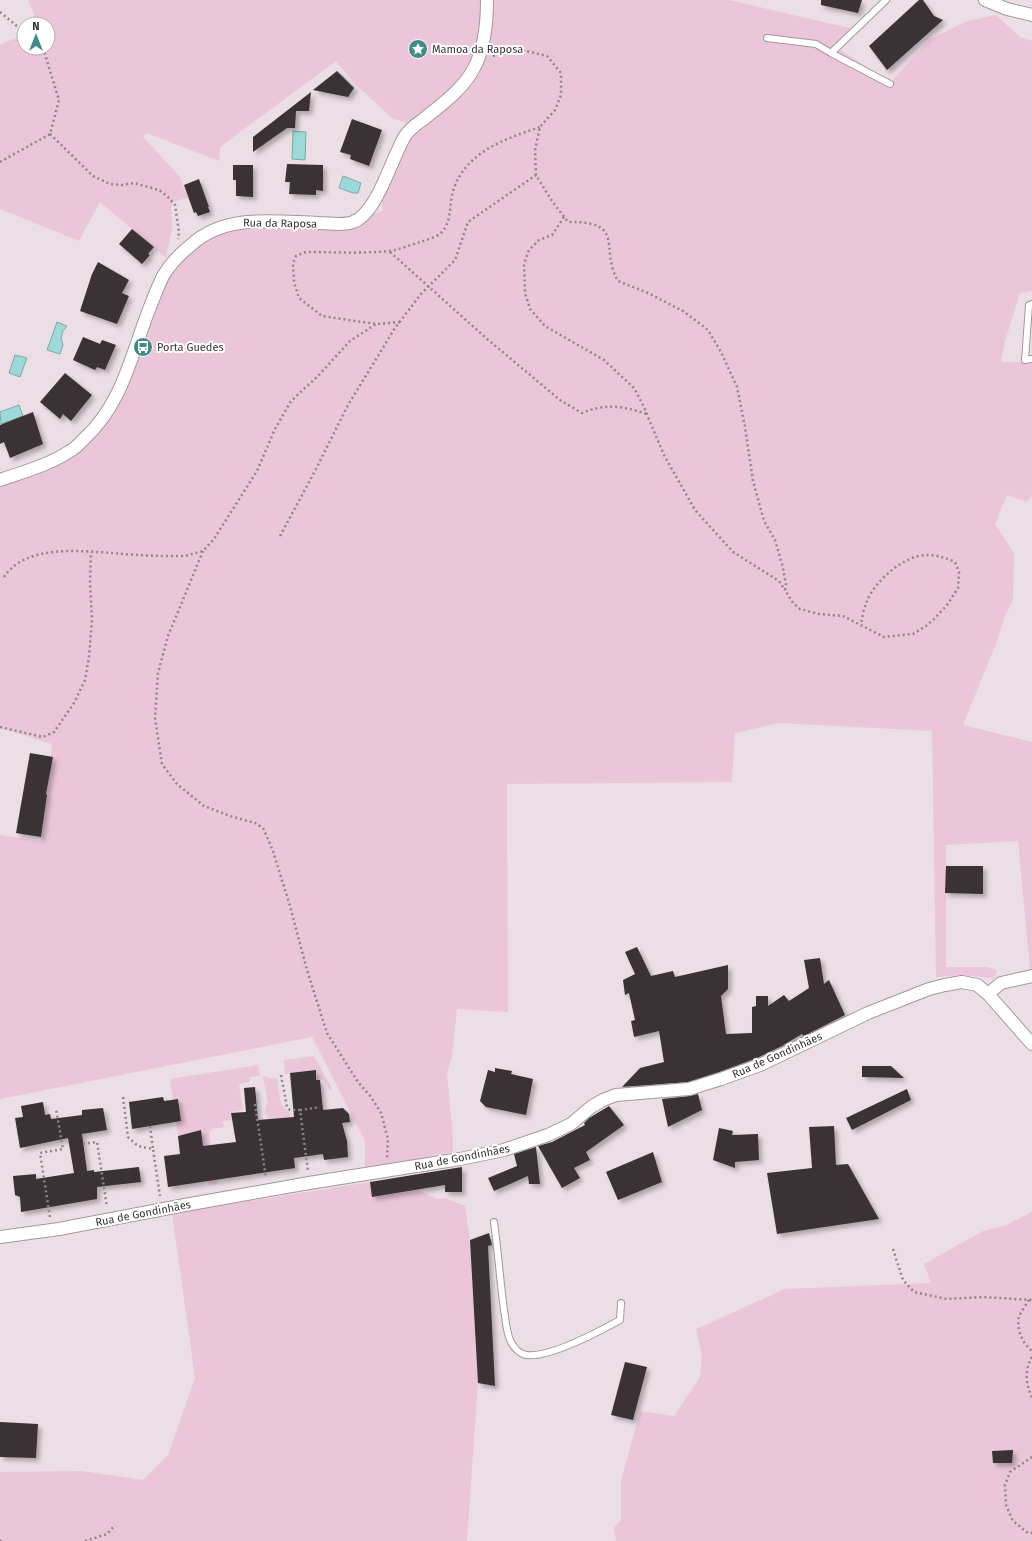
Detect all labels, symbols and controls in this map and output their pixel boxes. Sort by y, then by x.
north arrow [16,16,56,56]
text: N [32,20,40,33]
place icon: Mamoa da Raposa [407,38,429,60]
place label: Mamoa da Raposa [432,43,523,56]
street label: Rua da Raposa [243,216,317,231]
bus stop icon: Porta Guedes [132,336,154,358]
place label: Porta Guedes [157,341,224,354]
street label: Rua de Gondinhães [730,1030,824,1081]
street label: Rua de Gondinhães [413,1142,511,1173]
street label: Rua de Gondinhães [94,1198,192,1229]

